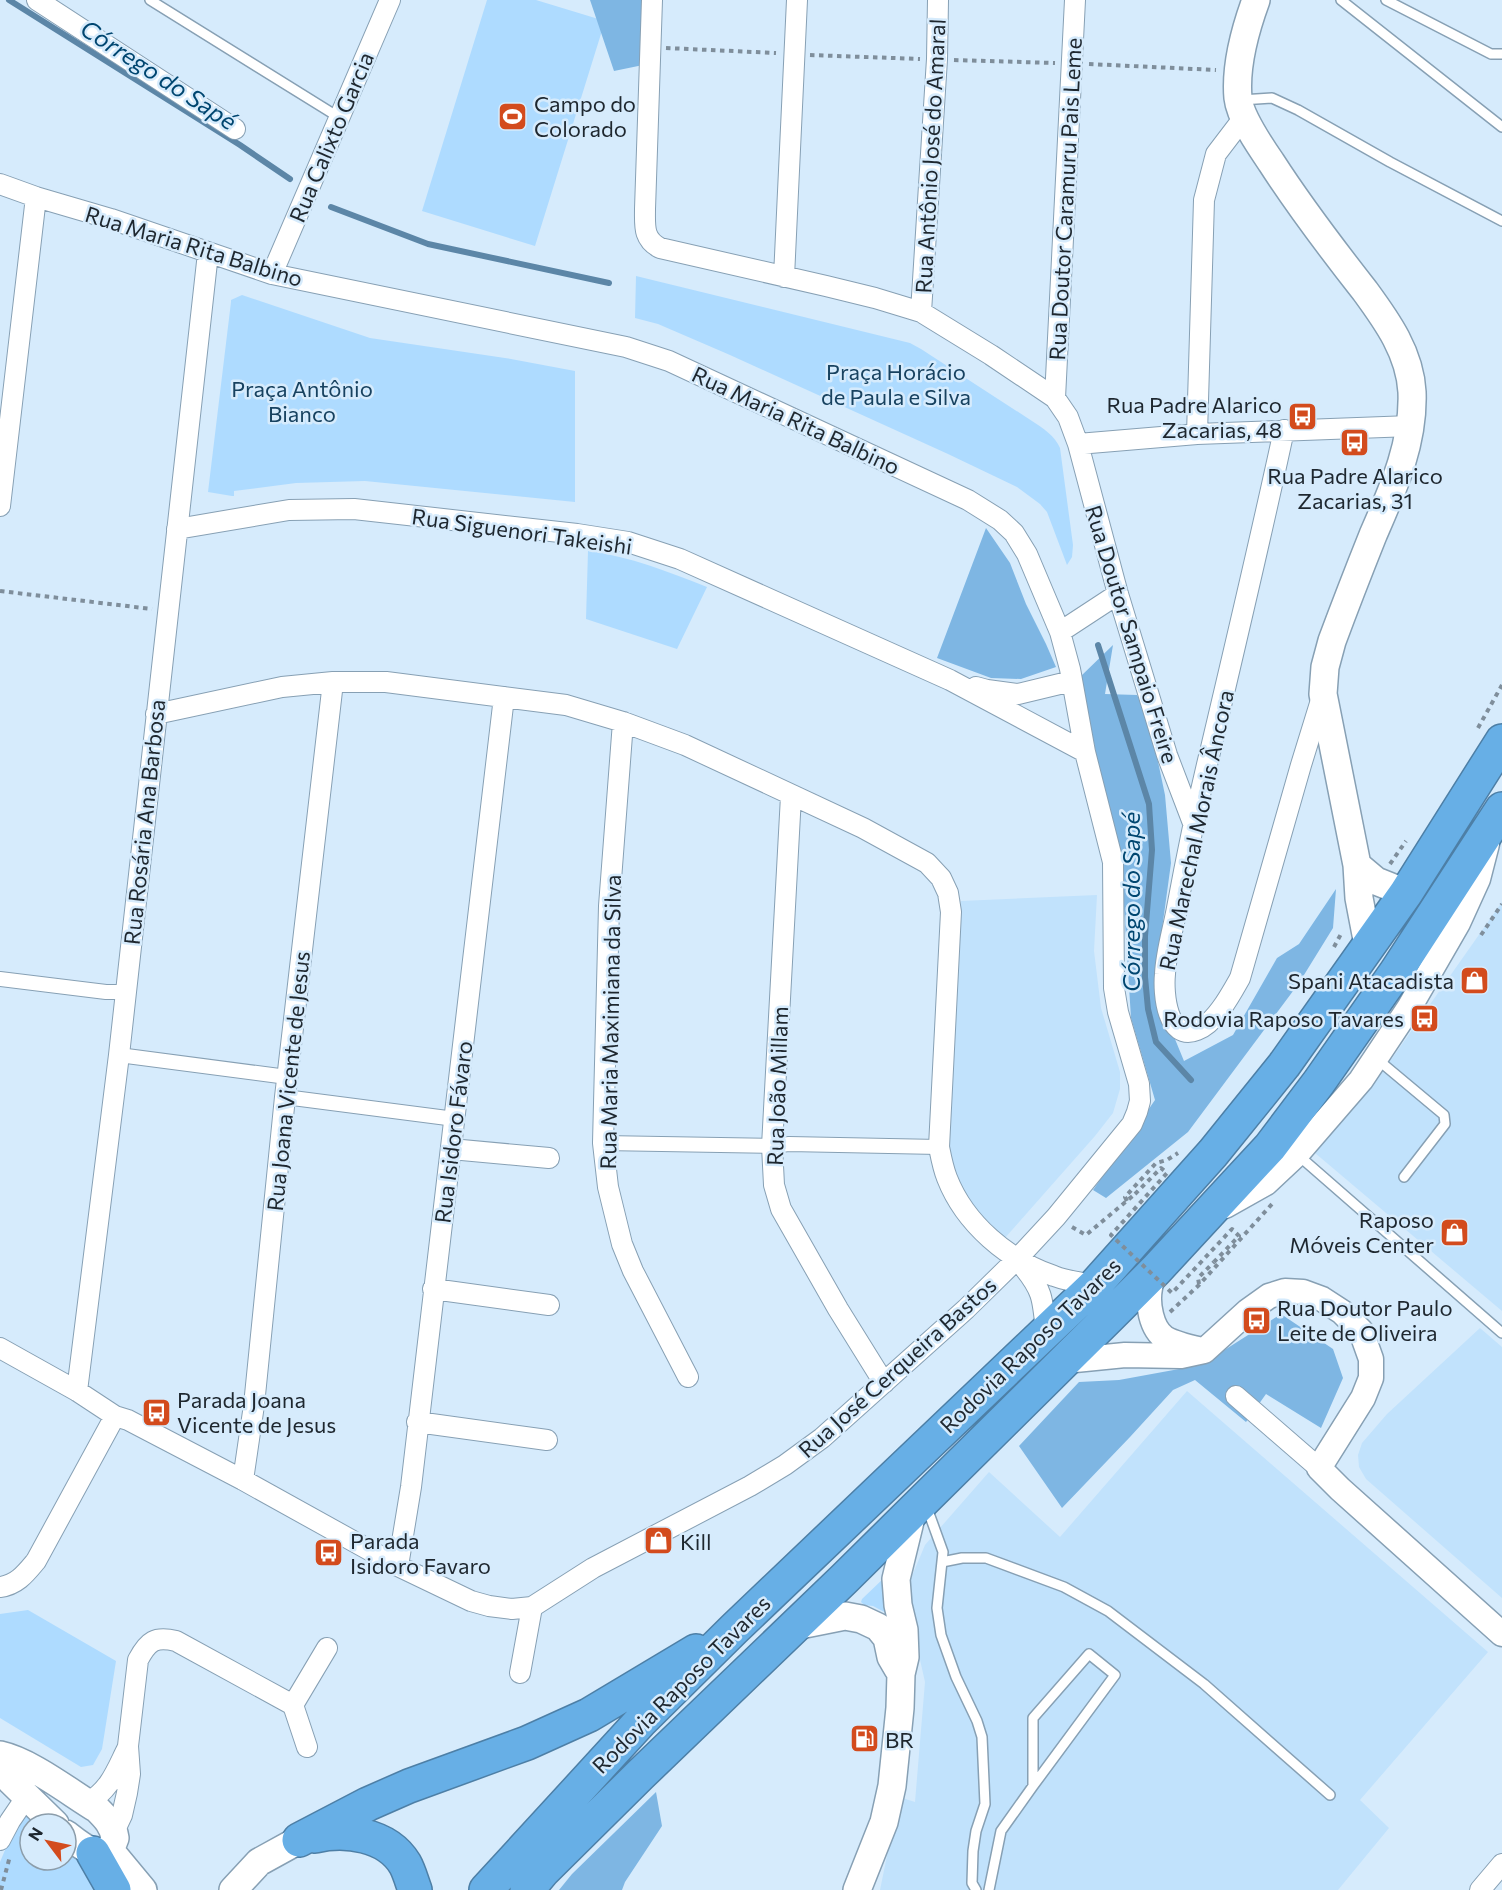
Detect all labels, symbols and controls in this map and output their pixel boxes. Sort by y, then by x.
water label: Córrego do Sapé [76,13,244,136]
street label: Rua Antônio José do Amaral [909,18,951,294]
street label: Rua Doutor Caramuru Pais Leme [1043,37,1087,361]
street label: Rua Calixto Garcia [283,48,379,226]
place label: Campo do Colorado [534,90,636,142]
sports icon: Campo do Colorado [497,100,529,132]
street label: Rua Maria Rita Balbino [82,200,306,292]
park label: Praça Horácio de Paula e Silva [821,358,971,410]
street label: Rua Maria Rita Balbino [688,360,904,480]
park label: Praça Antônio Bianco [231,375,373,427]
place label: Rua Padre Alarico Zacarias, 48 [1106,391,1282,443]
bus stop icon: Rua Padre Alarico Zacarias, 48 [1287,401,1319,433]
bus stop icon: Rua Padre Alarico Zacarias, 31 [1339,427,1371,459]
place label: Rua Padre Alarico Zacarias, 31 [1267,462,1443,514]
street label: Rua Siguenori Takeishi [410,502,634,560]
street label: Rua Doutor Sampaio Freire [1080,502,1184,766]
street label: Rua Marechal Morais Âncora [1153,687,1239,973]
street label: Rua Rosária Ana Barbosa [118,698,170,946]
water label: Córrego do Sapé [1116,811,1145,992]
street label: Rua Maria Maximiana da Silva [594,874,626,1170]
street label: Rua Joana Vicente de Jesus [261,950,315,1212]
shop icon: Spani Atacadista [1459,964,1491,996]
place label: Spani Atacadista [1288,967,1454,994]
bus stop icon: Rodovia Raposo Tavares [1409,1002,1441,1034]
place label: Rodovia Raposo Tavares [1163,1005,1404,1032]
street label: Rua João Millam [761,1006,793,1166]
street label: Rua Isidoro Fávaro [428,1039,478,1225]
place label: Raposo Móveis Center [1289,1206,1434,1258]
shop icon: Raposo Móveis Center [1439,1216,1471,1248]
street label: Rodovia Raposo Tavares [934,1252,1126,1438]
street label: Rua José Cerqueira Bastos [792,1271,1002,1463]
place label: Rua Doutor Paulo Leite de Oliveira [1277,1294,1453,1346]
bus stop icon: Rua Doutor Paulo Leite de Oliveira [1240,1304,1272,1336]
place label: Parada Joana Vicente de Jesus [177,1386,336,1438]
bus stop icon: Parada Joana Vicente de Jesus [140,1396,172,1428]
shop icon: Kill [643,1525,675,1557]
place label: Parada Isidoro Favaro [350,1527,491,1579]
place label: Kill [680,1528,712,1555]
bus stop icon: Parada Isidoro Favaro [313,1537,345,1569]
street label: Rodovia Raposo Tavares [586,1589,776,1779]
fuel station icon: BR [848,1723,880,1755]
place label: BR [885,1726,914,1753]
north arrow [18,1812,78,1872]
text: N [24,1824,46,1844]

